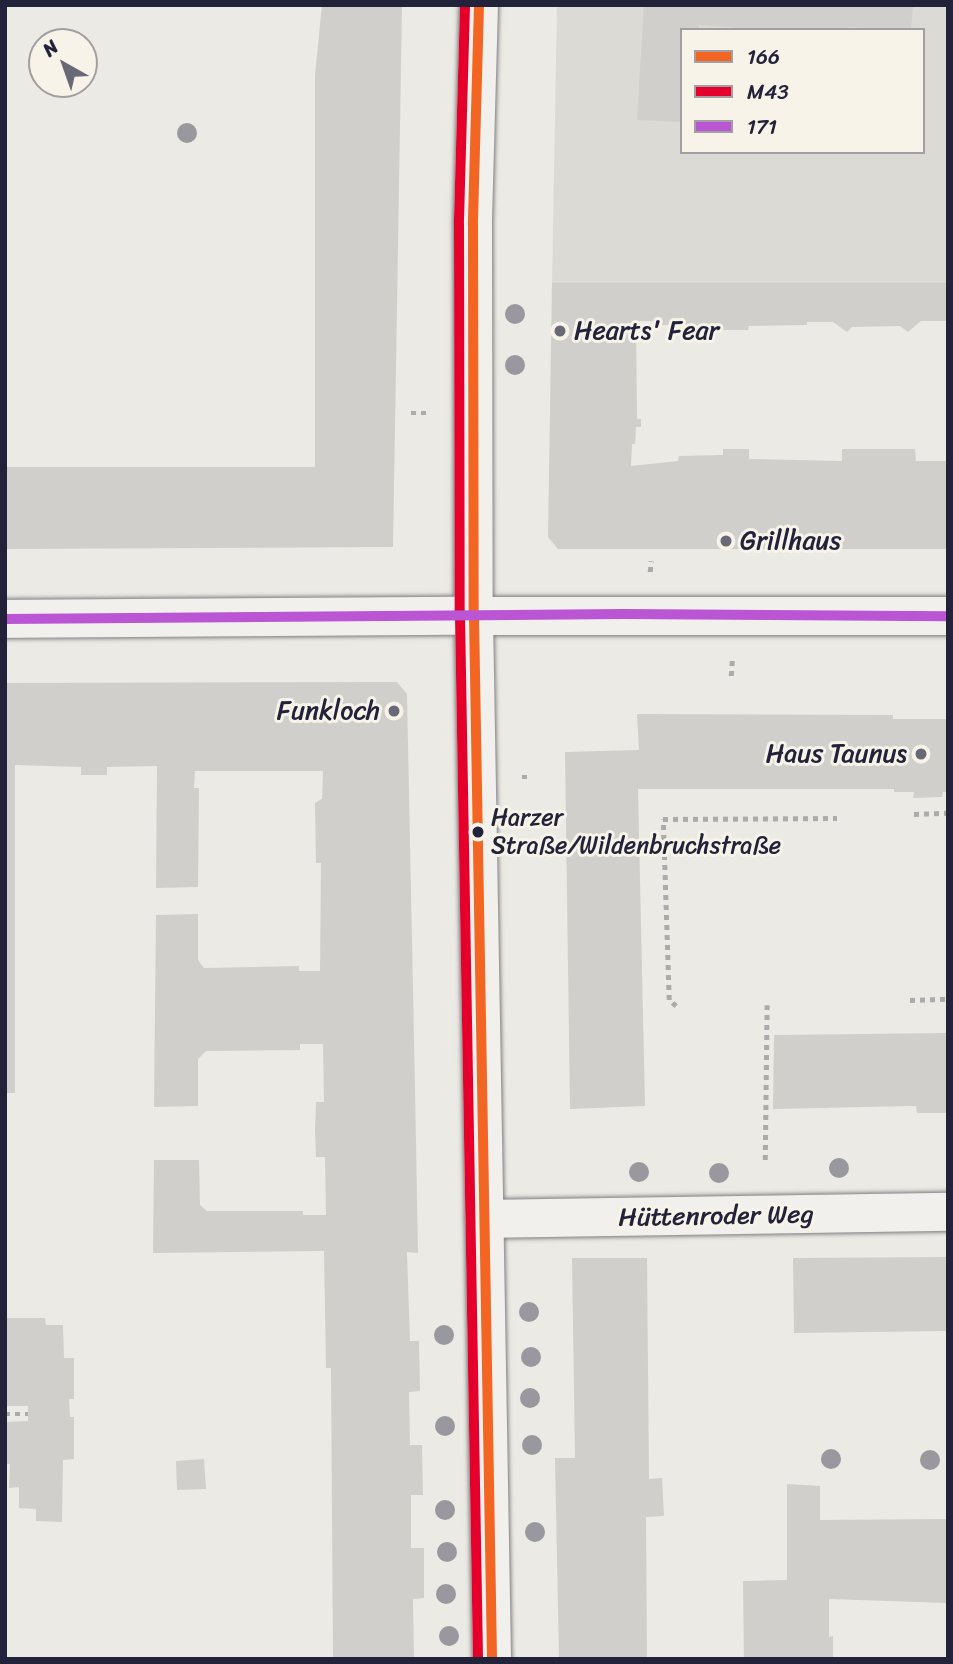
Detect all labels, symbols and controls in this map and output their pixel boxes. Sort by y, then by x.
north arrow [28,28,98,98]
legend [680,28,925,154]
text: N [35,31,66,65]
text: 166 [747,38,780,76]
text: M43 [747,73,789,111]
text: 171 [747,108,777,146]
place label: Hearts' Fear [574,315,719,347]
marker: Hearts' Fear [552,323,568,339]
place label: Grillhaus [740,525,841,557]
marker: Grillhaus [718,533,734,549]
place label: Funkloch [277,695,380,727]
marker: Funkloch [386,703,402,719]
place label: Haus Taunus [764,738,907,770]
marker: Haus Taunus [913,746,929,762]
place label: Harzer Straße/Wildenbruchstraße [491,804,781,860]
marker: Harzer Straße/Wildenbruchstraße [471,825,485,839]
street label: Hüttenroder Weg [618,1199,814,1233]

